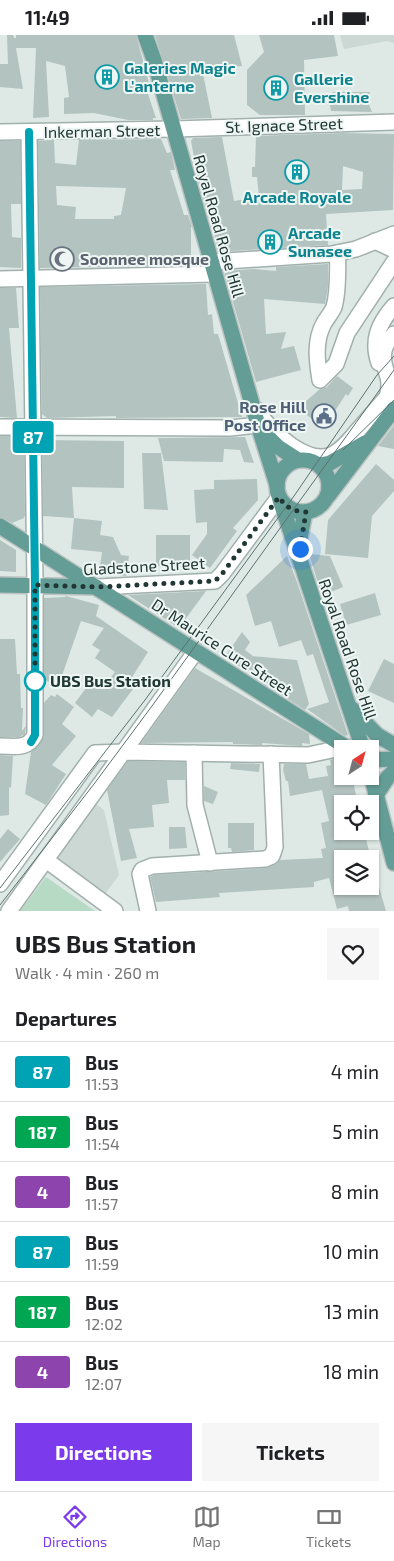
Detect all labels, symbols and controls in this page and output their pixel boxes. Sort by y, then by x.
text: 11:49 [25,6,70,29]
place label: Galeries Magic L'anterne [124,58,236,95]
building icon: Galeries Magic L'anterne [94,64,120,90]
place label: Gallerie Evershine [294,69,369,106]
building icon: Gallerie Evershine [263,75,289,101]
street label: St. Ignace Street [225,113,343,136]
street label: Inkerman Street [44,120,160,141]
street label: Royal Road Rose Hill [190,152,249,300]
building icon: Arcade Royale [284,159,310,185]
place label: Arcade Royale [243,187,351,207]
place label: Arcade Sunasee [288,223,352,260]
building icon: Arcade Sunasee [257,229,283,255]
mosque icon: Soonnee mosque [49,246,75,272]
place label: Soonnee mosque [80,249,209,268]
place label: Rose Hill Post Office [224,397,307,434]
public building icon: Rose Hill Post Office [311,403,337,429]
line badge: 87 [10,421,56,453]
text: 87 [23,426,43,448]
your location [288,537,313,562]
street label: Gladstone Street [83,553,205,578]
street label: Royal Road Rose Hill [315,576,382,722]
street label: Dr Maurice Cure Street [149,594,296,699]
marker: UBS Bus Station [24,670,46,692]
place label: UBS Bus Station [50,671,171,690]
north arrow [334,740,379,785]
map controls [334,740,379,895]
button: locate [334,795,379,840]
button: layers [334,850,379,895]
button: heart [327,928,379,980]
text: UBS Bus Station [15,929,196,958]
text: Walk · 4 min · 260 m [15,963,159,982]
text: Departures [15,1007,117,1030]
text: Bus [85,1051,119,1074]
text: 4 min [331,1060,379,1083]
text: 87 [32,1061,53,1083]
text: 11:53 [85,1074,119,1093]
text: Bus [85,1111,119,1134]
text: 5 min [332,1120,379,1143]
text: 187 [28,1121,57,1143]
text: 11:54 [85,1134,120,1153]
text: Bus [85,1171,119,1194]
text: 8 min [331,1180,379,1203]
text: 4 [37,1181,48,1203]
text: 11:57 [85,1194,118,1213]
text: Bus [85,1231,119,1254]
text: 10 min [323,1240,379,1263]
text: 87 [32,1241,53,1263]
text: 11:59 [85,1254,119,1273]
text: Bus [85,1291,119,1314]
text: 13 min [324,1300,379,1323]
text: 187 [28,1301,57,1323]
text: 12:02 [85,1314,123,1333]
text: Bus [85,1351,119,1374]
text: 18 min [323,1360,379,1383]
text: 4 [37,1361,48,1383]
text: 12:07 [85,1374,122,1393]
button: Directions [15,1423,192,1481]
button: Tickets [202,1423,379,1481]
tab: Directions [43,1503,107,1550]
tab: Map [193,1503,221,1550]
tab: Tickets [306,1503,351,1550]

